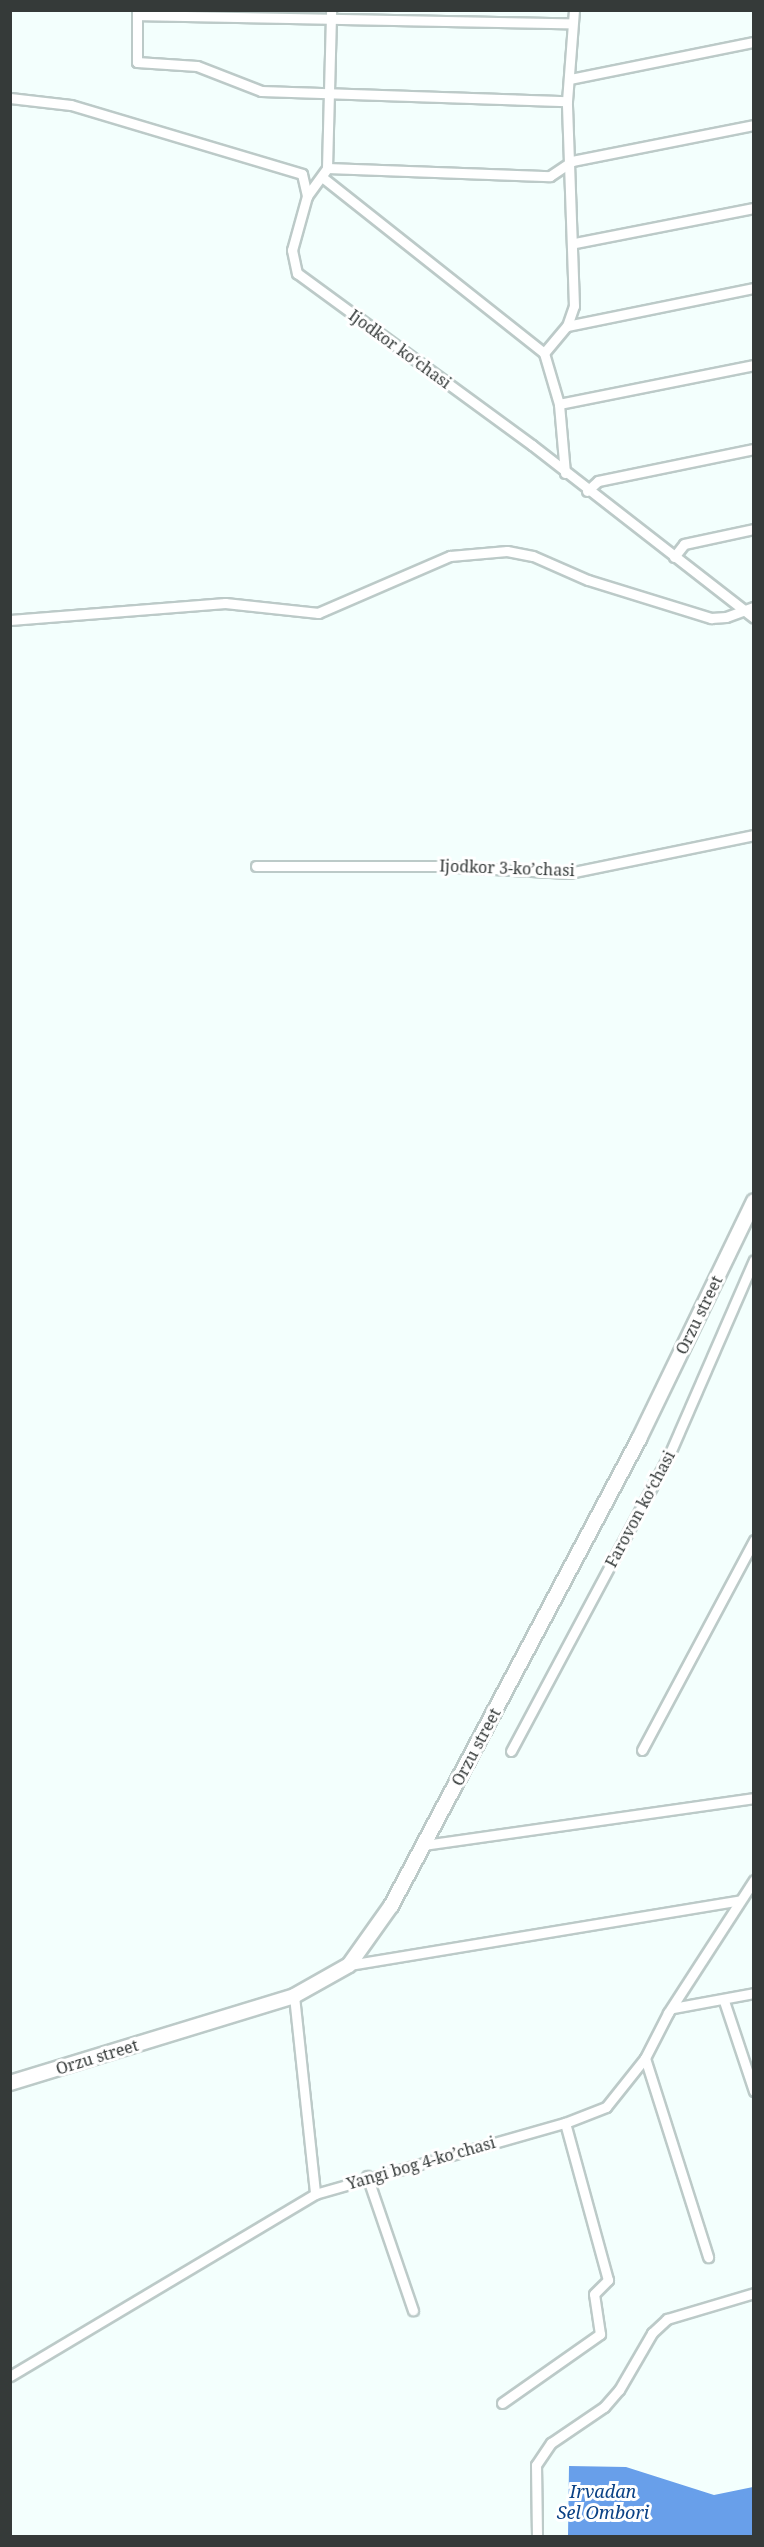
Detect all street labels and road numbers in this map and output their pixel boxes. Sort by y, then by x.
street label: Ijodkor koʻchasi [345,306,455,392]
street label: Ijodkor 3-koʼchasi [439,856,575,880]
street label: Orzu street [672,1273,726,1357]
street label: Farovon koʻchasi [601,1447,679,1571]
street label: Orzu street [448,1705,504,1789]
street label: Orzu street [54,2035,140,2079]
street label: Yangi bog 4-koʼchasi [345,2133,497,2193]

